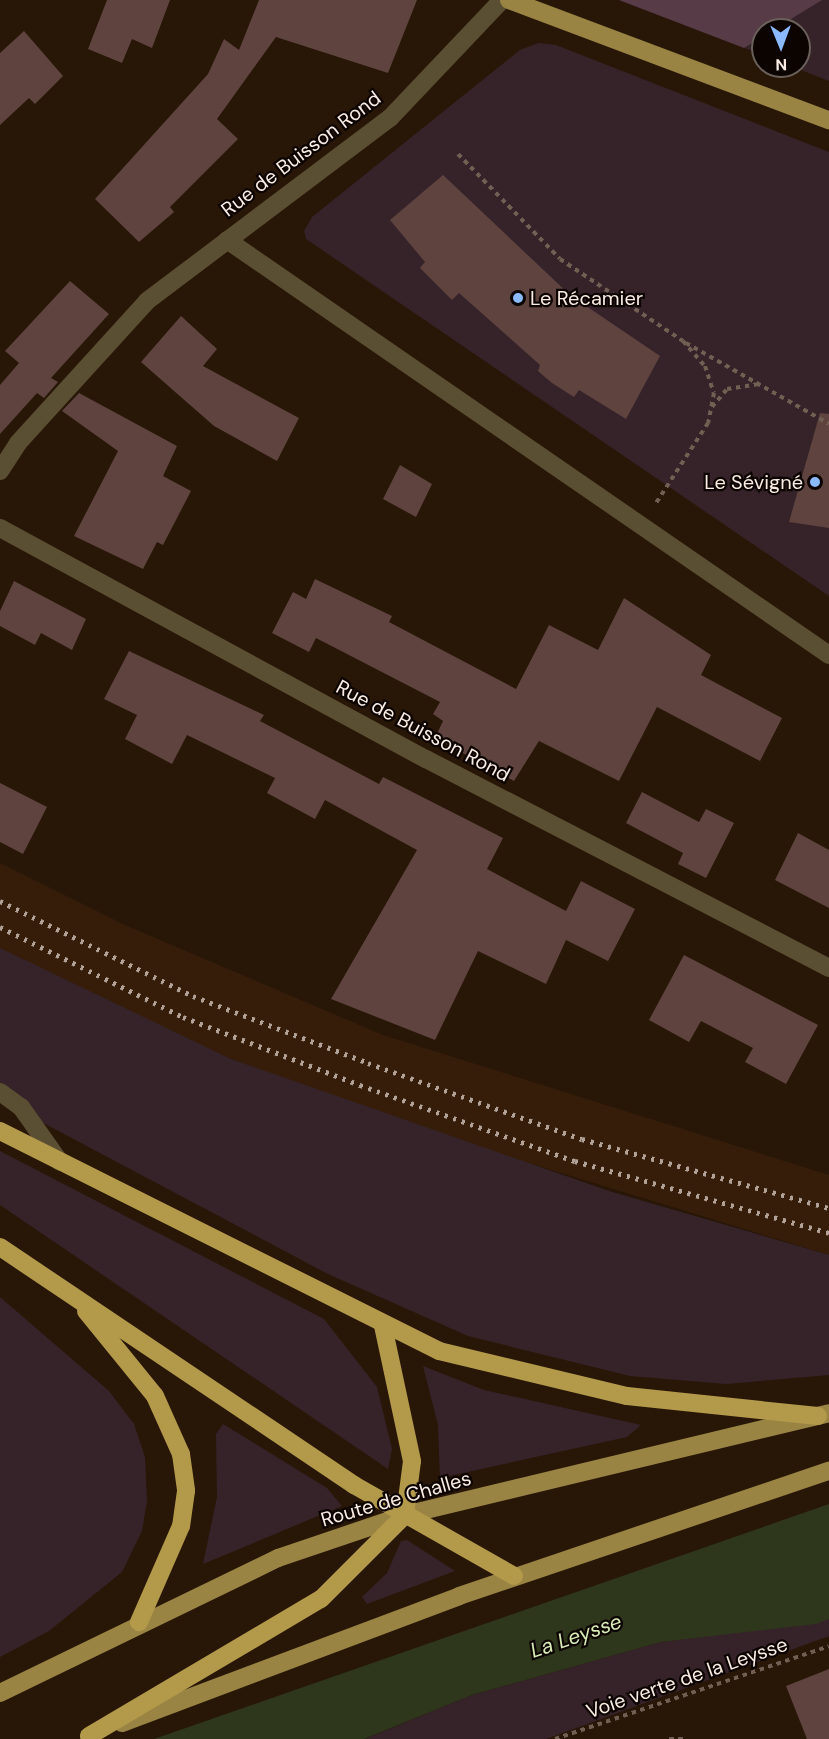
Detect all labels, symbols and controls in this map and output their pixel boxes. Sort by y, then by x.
north arrow [751,18,811,78]
text: N [775,54,787,75]
street label: Rue de Buisson Rond [217,86,385,222]
place label: Le Récamier [530,286,643,310]
marker: Le Récamier [511,291,525,305]
place label: Le Sévigné [704,470,803,494]
marker: Le Sévigné [808,475,822,489]
street label: Rue de Buisson Rond [332,675,514,787]
street label: Route de Challes [318,1466,474,1532]
water label: La Leysse [527,1609,625,1663]
street label: Voie verte de la Leysse [583,1632,791,1724]

